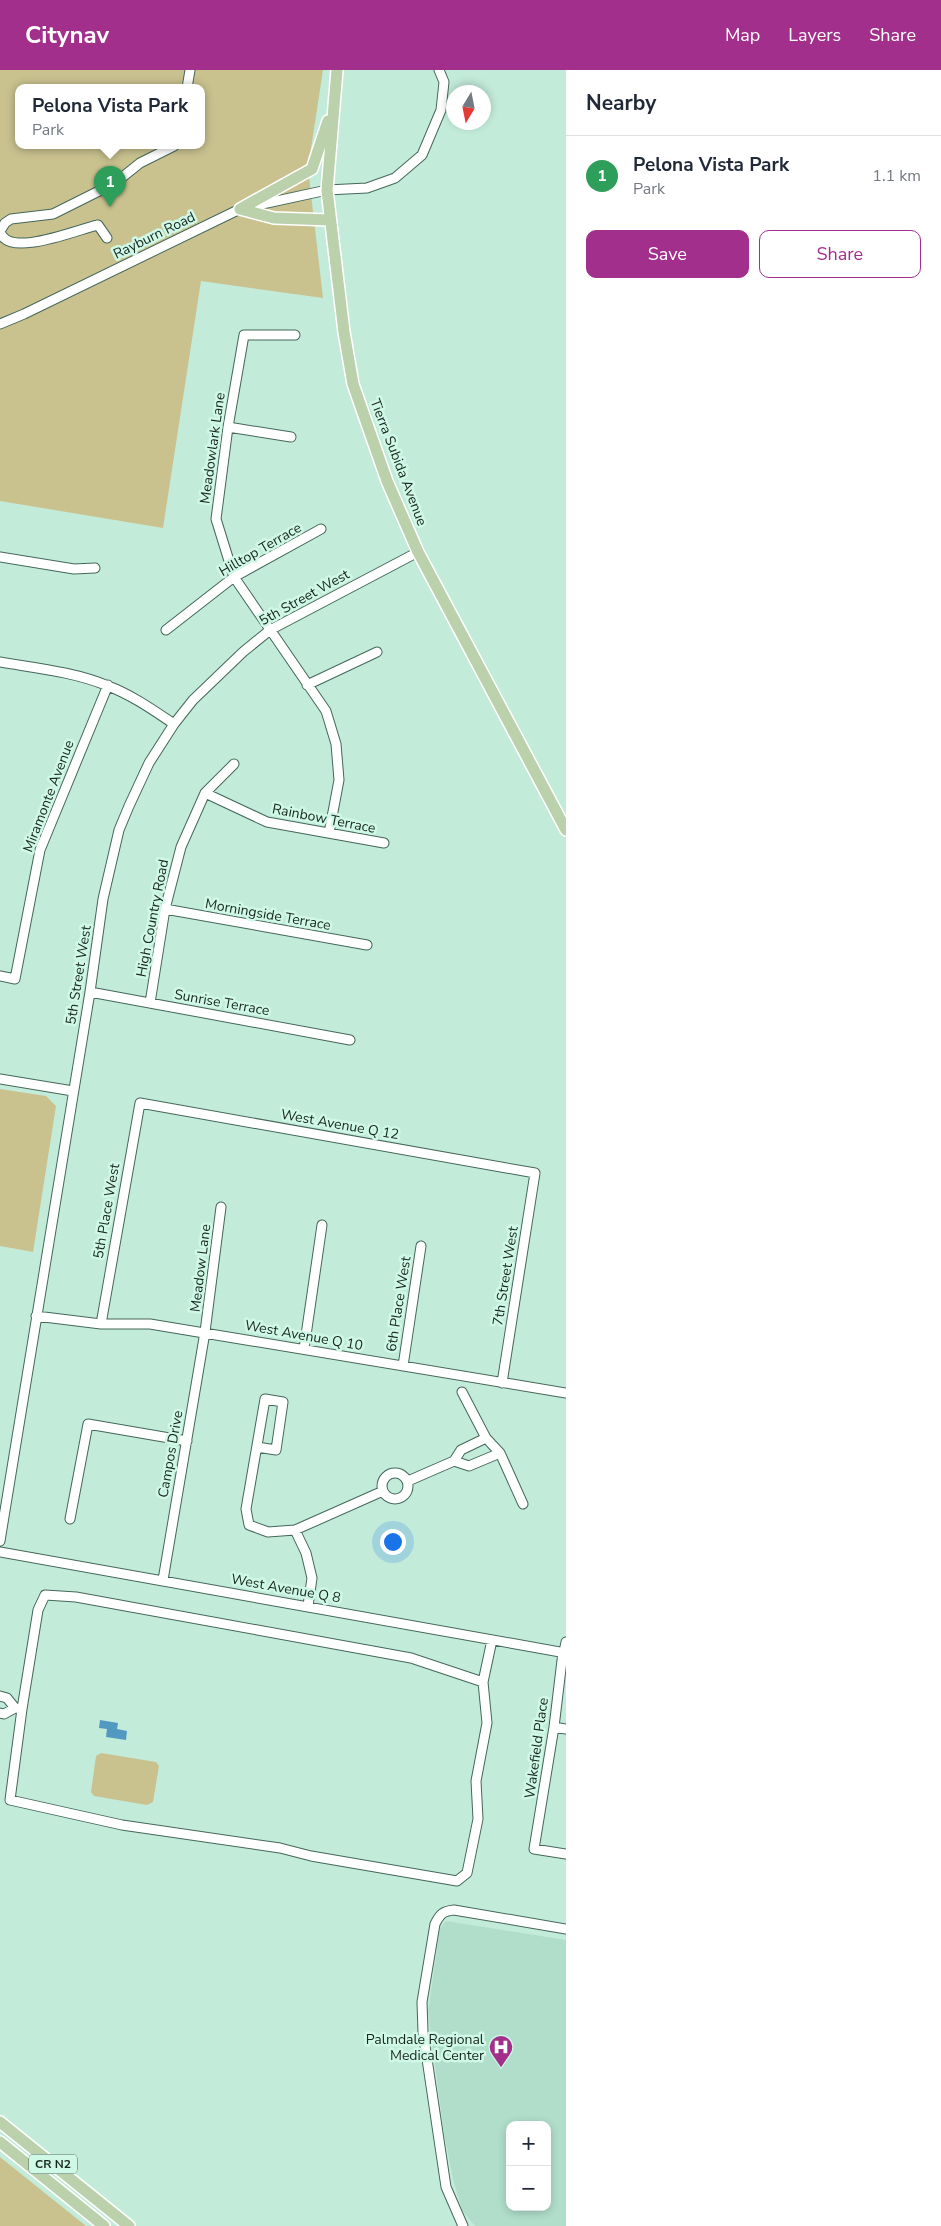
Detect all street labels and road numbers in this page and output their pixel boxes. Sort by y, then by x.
street label: Rayburn Road [110,207,198,264]
street label: Meadowlark Lane [195,391,230,505]
street label: Tierra Subida Avenue [366,396,432,529]
street label: Hilltop Terrace [215,518,305,581]
street label: 5th Street West [256,565,353,630]
street label: Miramonte Avenue [18,737,79,855]
street label: Rainbow Terrace [270,799,377,838]
street label: High Country Road [132,857,173,979]
street label: Morningside Terrace [204,894,332,935]
street label: 5th Street West [61,924,96,1026]
street label: Sunrise Terrace [173,985,271,1020]
street label: West Avenue Q 12 [279,1105,400,1144]
street label: 5th Place West [89,1162,124,1260]
street label: Meadow Lane [186,1223,215,1313]
street label: 7th Street West [488,1225,523,1327]
street label: 6th Place West [382,1255,415,1353]
street label: West Avenue Q 10 [243,1316,364,1355]
street label: Campos Drive [153,1409,187,1499]
street label: West Avenue Q 8 [230,1569,342,1608]
street label: Wakefield Place [520,1696,553,1800]
road number: CR N2 [29,2154,77,2174]

